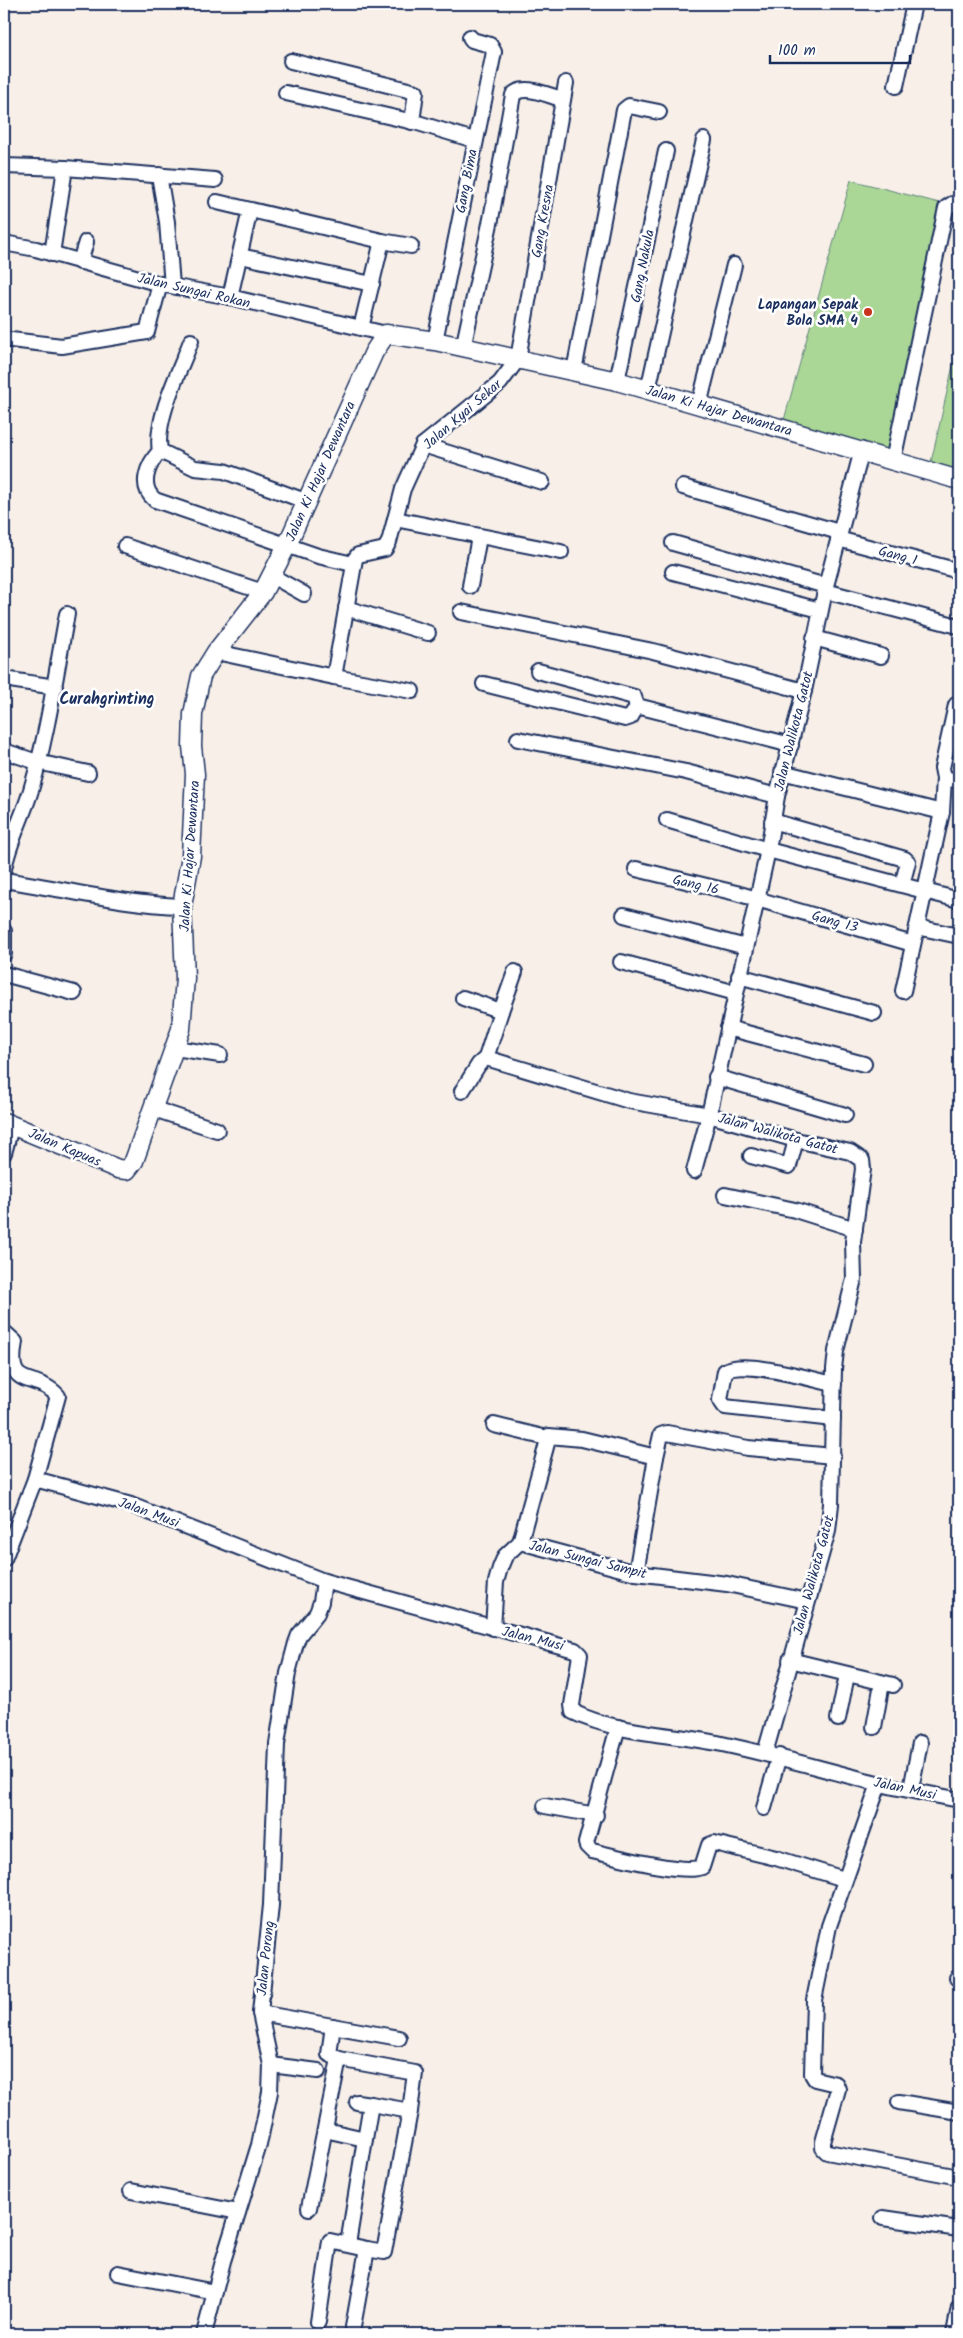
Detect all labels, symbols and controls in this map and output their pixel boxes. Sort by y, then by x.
scale bar [770,32,910,64]
text: 100 m [778,39,816,63]
street label: Gang Bima [450,147,484,215]
street label: Gang Kresna [526,183,560,260]
street label: Gang Nakula [625,228,661,305]
street label: Jalan Sungai Rokan [135,267,252,315]
place label: Lapangan Sepak Bola SMA 4 [758,294,859,332]
marker: Lapangan Sepak Bola SMA 4 [862,306,874,318]
street label: Jalan Kyai Sekar [418,373,508,455]
street label: Jalan Ki Hajar Dewantara [643,379,795,442]
street label: Jalan Ki Hajar Dewantara [280,398,362,545]
street label: Gang 1 [876,540,920,572]
street label: Jalan Walikota Gatot [768,668,820,794]
district label: Curahgrinting [59,687,155,712]
street label: Jalan Ki Hajar Dewantara [174,780,206,933]
street label: Gang 16 [670,869,721,901]
street label: Gang 13 [809,905,860,939]
street label: Jalan Walikota Gatot [715,1107,841,1161]
street label: Jalan Kapuas [25,1123,104,1173]
street label: Jalan Musi [115,1492,183,1534]
street label: Jalan Walikota Gatot [787,1512,841,1638]
street label: Jalan Sungai Sampit [527,1535,649,1585]
street label: Jalan Musi [499,1621,567,1657]
street label: Jalan Musi [872,1772,939,1806]
street label: Jalan Porong [251,1920,281,1997]

